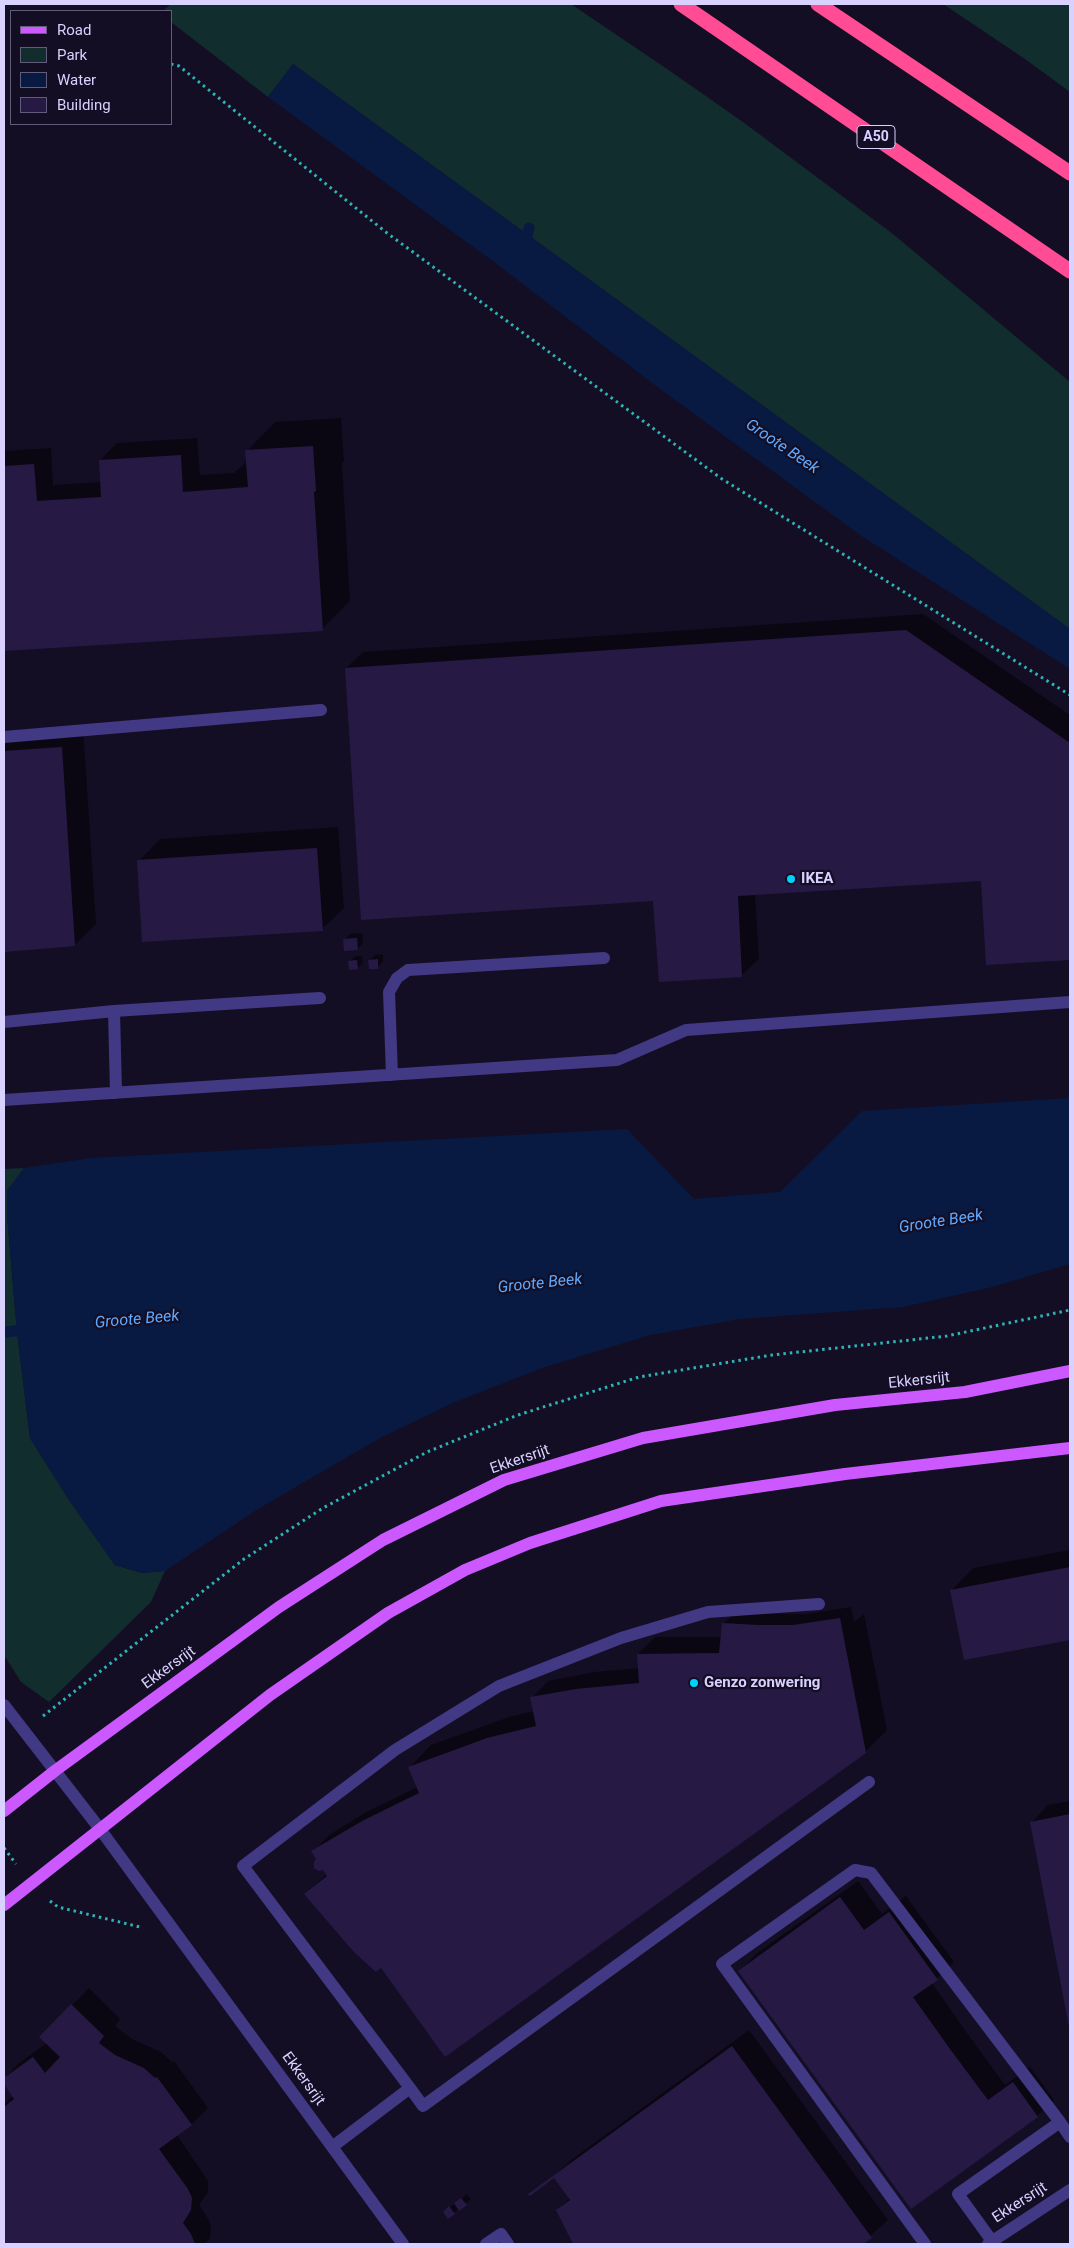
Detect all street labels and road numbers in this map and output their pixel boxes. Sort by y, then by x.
road number: A50 [857,125,895,148]
street label: Ekkersrijt [887,1369,951,1393]
street label: Ekkersrijt [488,1441,552,1479]
street label: Ekkersrijt [139,1643,199,1693]
street label: Ekkersrijt [278,2049,328,2109]
street label: Ekkersrijt [989,2179,1051,2227]

